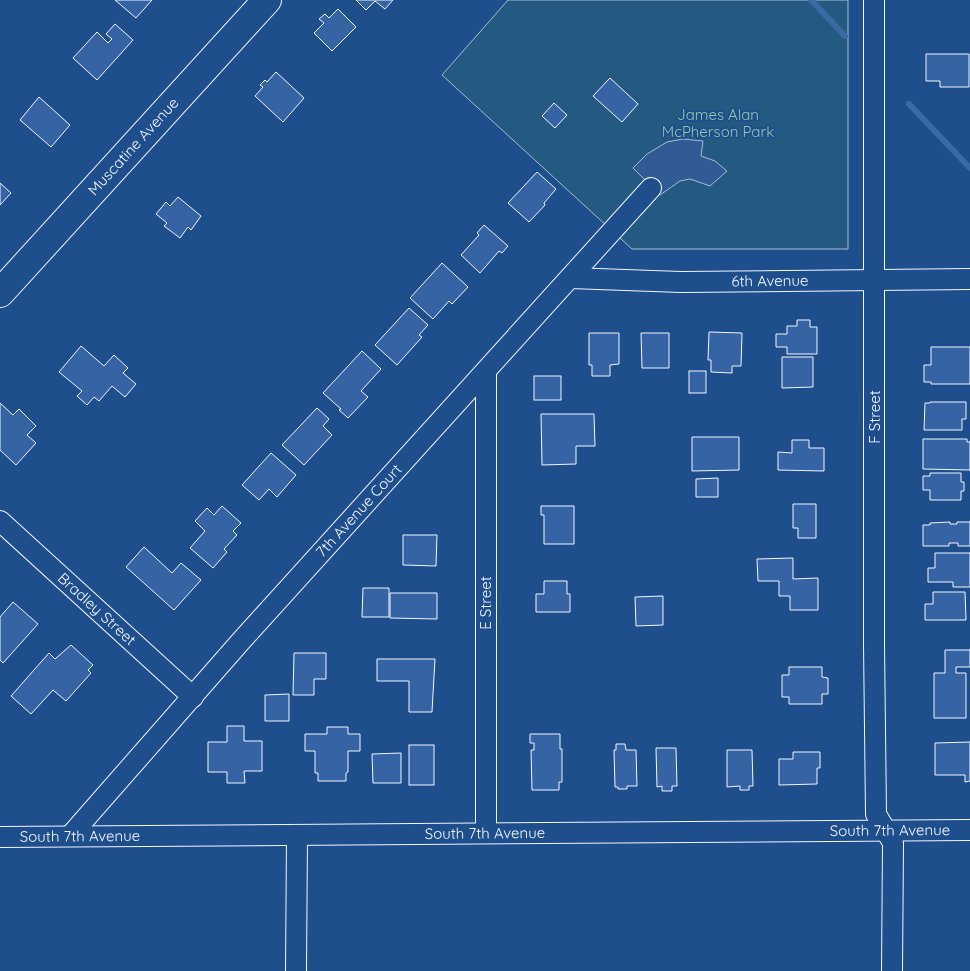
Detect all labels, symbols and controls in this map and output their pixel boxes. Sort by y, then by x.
street label: Muscatine Avenue [84,93,182,199]
park label: James Alan McPherson Park [662,105,774,141]
street label: 6th Avenue [731,271,809,290]
street label: F Street [865,390,884,444]
street label: 7th Avenue Court [311,460,406,561]
street label: Bradley Street [54,569,140,649]
street label: E Street [476,576,495,630]
street label: South 7th Avenue [830,820,950,840]
street label: South 7th Avenue [425,823,545,843]
street label: South 7th Avenue [20,826,140,846]

